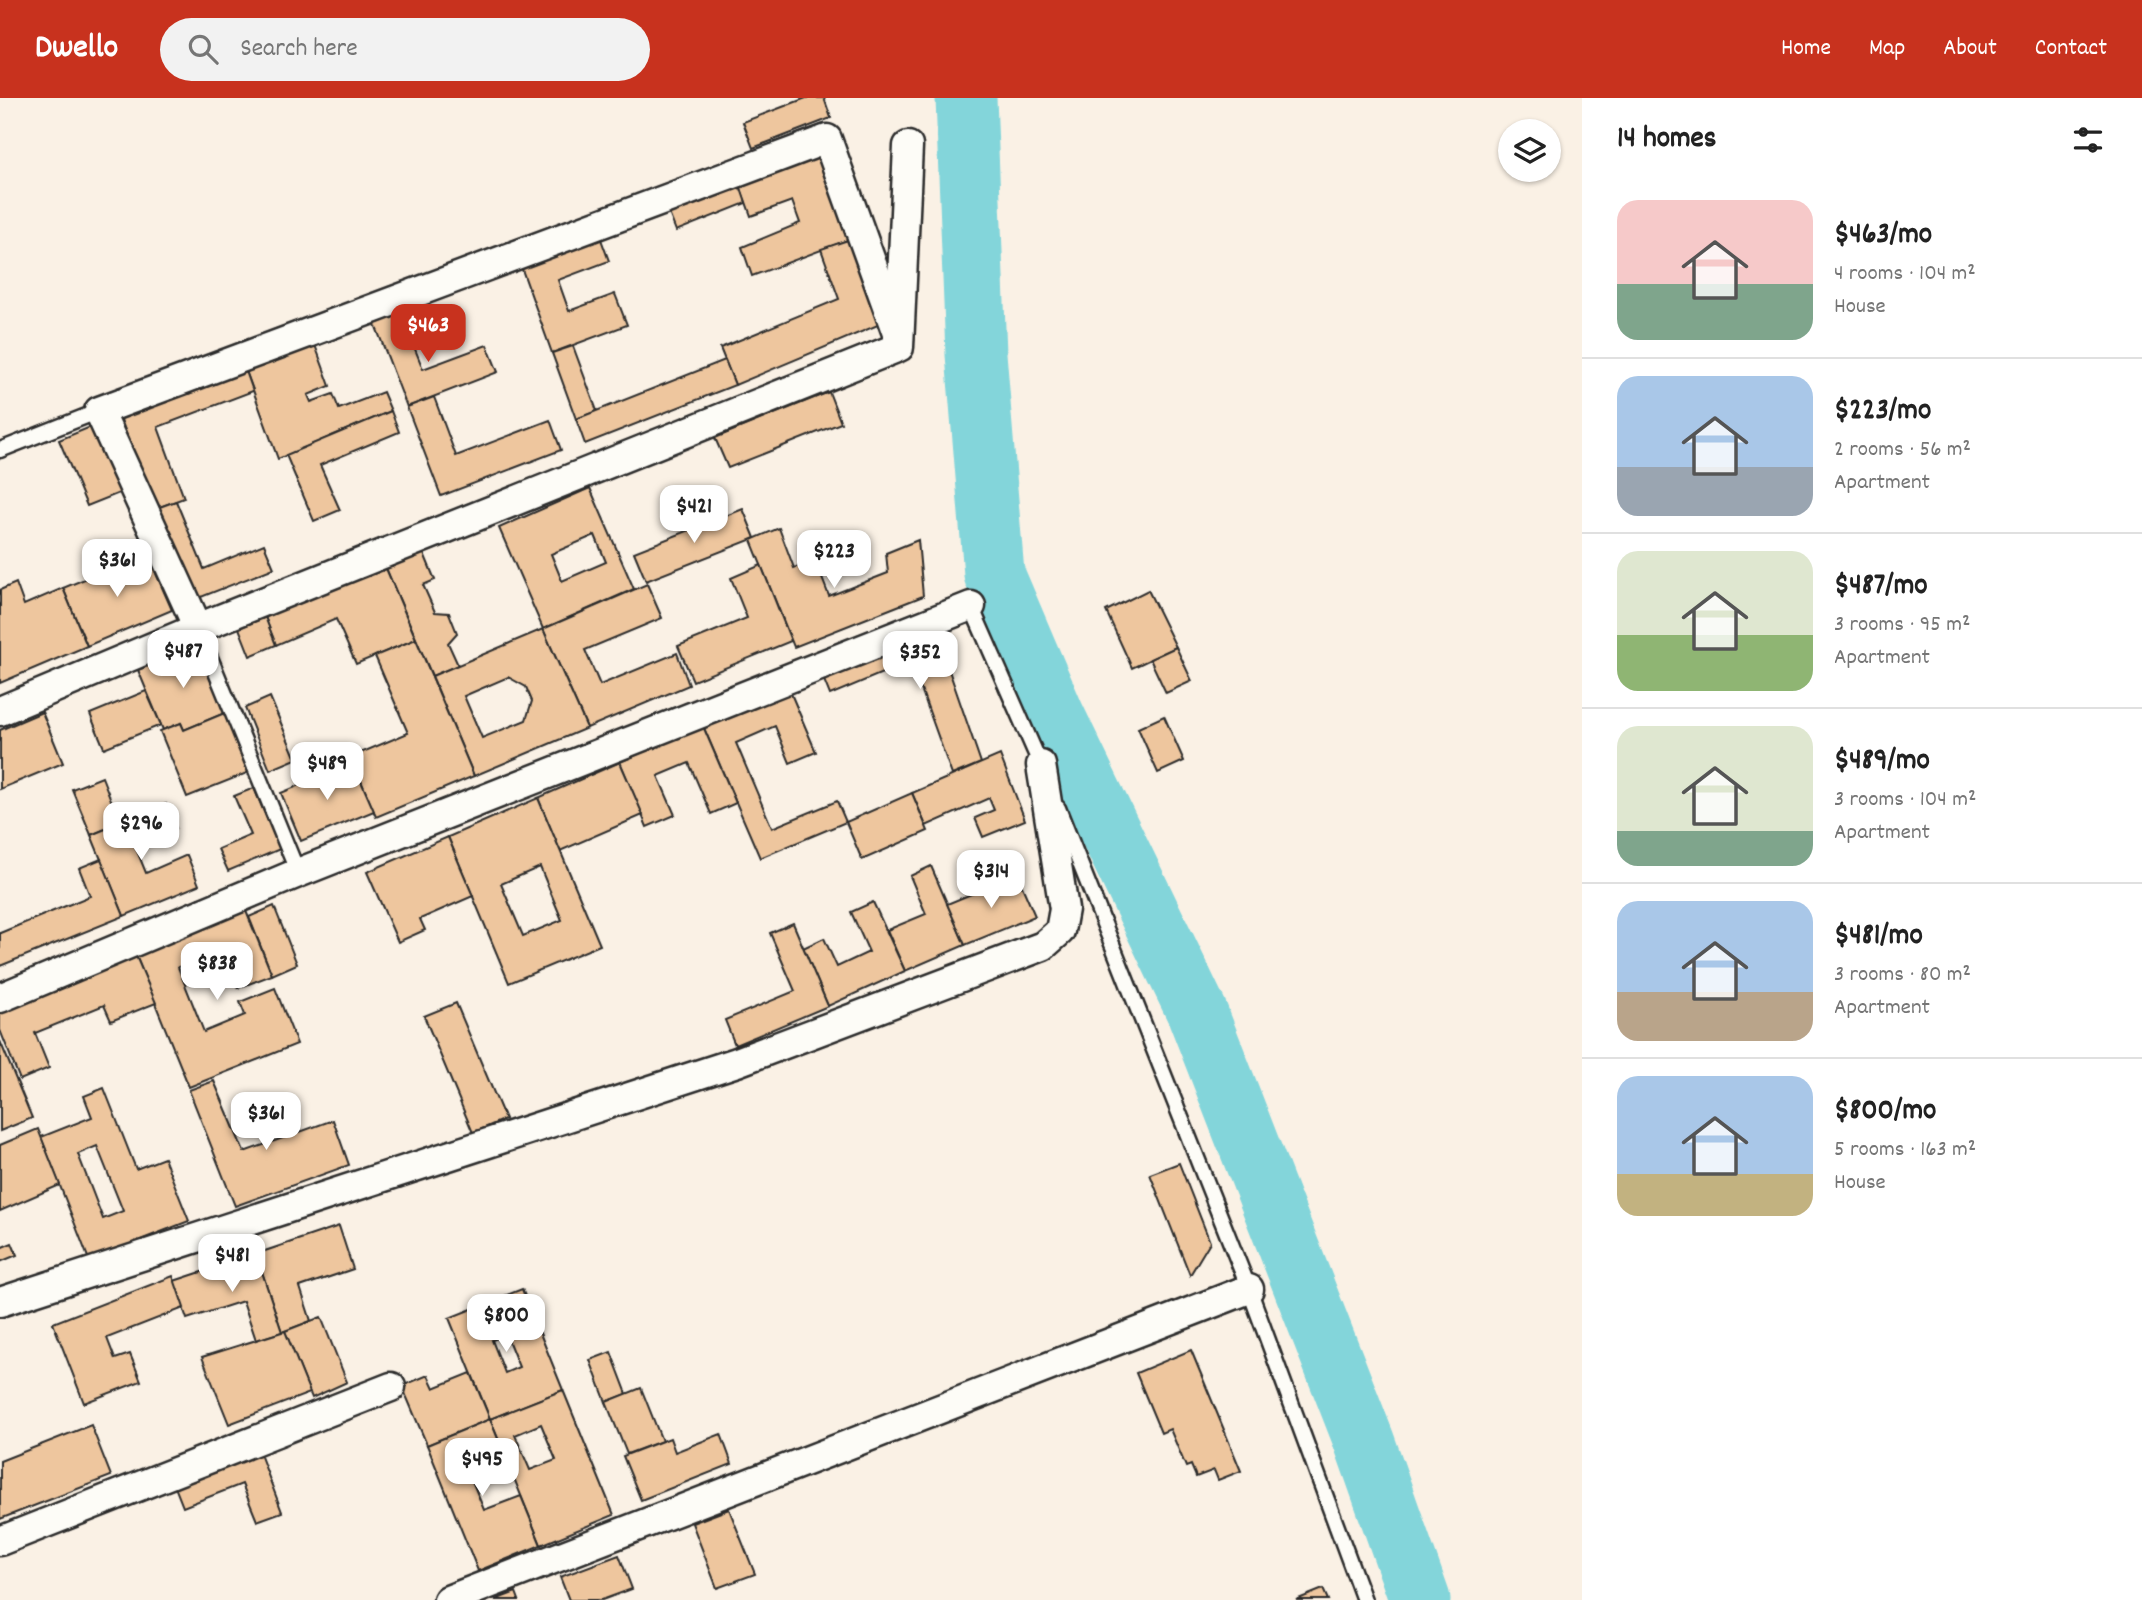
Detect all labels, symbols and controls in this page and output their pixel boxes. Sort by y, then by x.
search box [160,18,650,81]
text: Dwello [35,26,118,73]
icon: search [184,30,222,68]
text: Search here [240,31,358,68]
text: Home [1781,32,1831,66]
text: Map [1869,32,1905,66]
text: About [1943,32,1997,66]
text: Contact [2035,32,2107,66]
map controls [1498,119,1561,182]
button: layers [1498,119,1561,182]
text: 14 homes [1617,119,1716,162]
icon: filters [2069,121,2107,159]
text: $463/mo [1834,215,1932,258]
icon: home [1673,228,1757,312]
text: 4 rooms · 104 m² [1834,258,1976,291]
text: House [1834,291,1886,324]
pin: $463 [387,304,469,364]
text: $463 [407,310,449,343]
text: $223/mo [1834,391,1931,434]
icon: home [1673,404,1757,488]
text: 2 rooms · 56 m² [1834,434,1971,467]
text: Apartment [1834,467,1930,500]
pin: $421 [653,486,735,545]
text: $421 [676,491,712,524]
pin: $223 [793,531,875,590]
text: $223 [813,536,855,569]
pin: $361 [76,540,158,599]
text: $361 [98,545,136,578]
text: $487/mo [1834,566,1928,609]
icon: home [1673,579,1757,663]
text: 3 rooms · 95 m² [1834,609,1970,642]
pin: $487 [142,630,224,690]
pin: $352 [879,632,961,691]
text: $487 [163,636,203,669]
text: $352 [899,637,941,670]
text: Apartment [1834,642,1930,675]
text: $489/mo [1834,741,1930,784]
pin: $489 [286,742,368,802]
text: $489 [307,748,347,781]
icon: home [1673,754,1757,838]
text: 3 rooms · 104 m² [1834,784,1976,817]
pin: $296 [100,802,182,862]
text: $296 [119,808,163,841]
text: Apartment [1834,817,1930,850]
pin: $314 [950,850,1032,910]
text: $314 [973,856,1009,889]
text: $481/mo [1834,916,1923,959]
icon: home [1673,929,1757,1013]
pin: $838 [176,942,258,1002]
text: $838 [197,948,237,981]
text: 3 rooms · 80 m² [1834,959,1971,992]
text: Apartment [1834,992,1930,1025]
text: $800/mo [1834,1091,1936,1134]
pin: $361 [225,1093,307,1152]
text: $361 [247,1098,285,1131]
icon: home [1673,1104,1757,1188]
text: 5 rooms · 163 m² [1834,1134,1976,1167]
text: House [1834,1167,1886,1200]
pin: $481 [191,1234,273,1294]
text: $481 [214,1240,250,1273]
pin: $800 [465,1294,547,1354]
text: $800 [483,1300,529,1333]
pin: $495 [441,1438,523,1498]
text: $495 [461,1444,503,1477]

